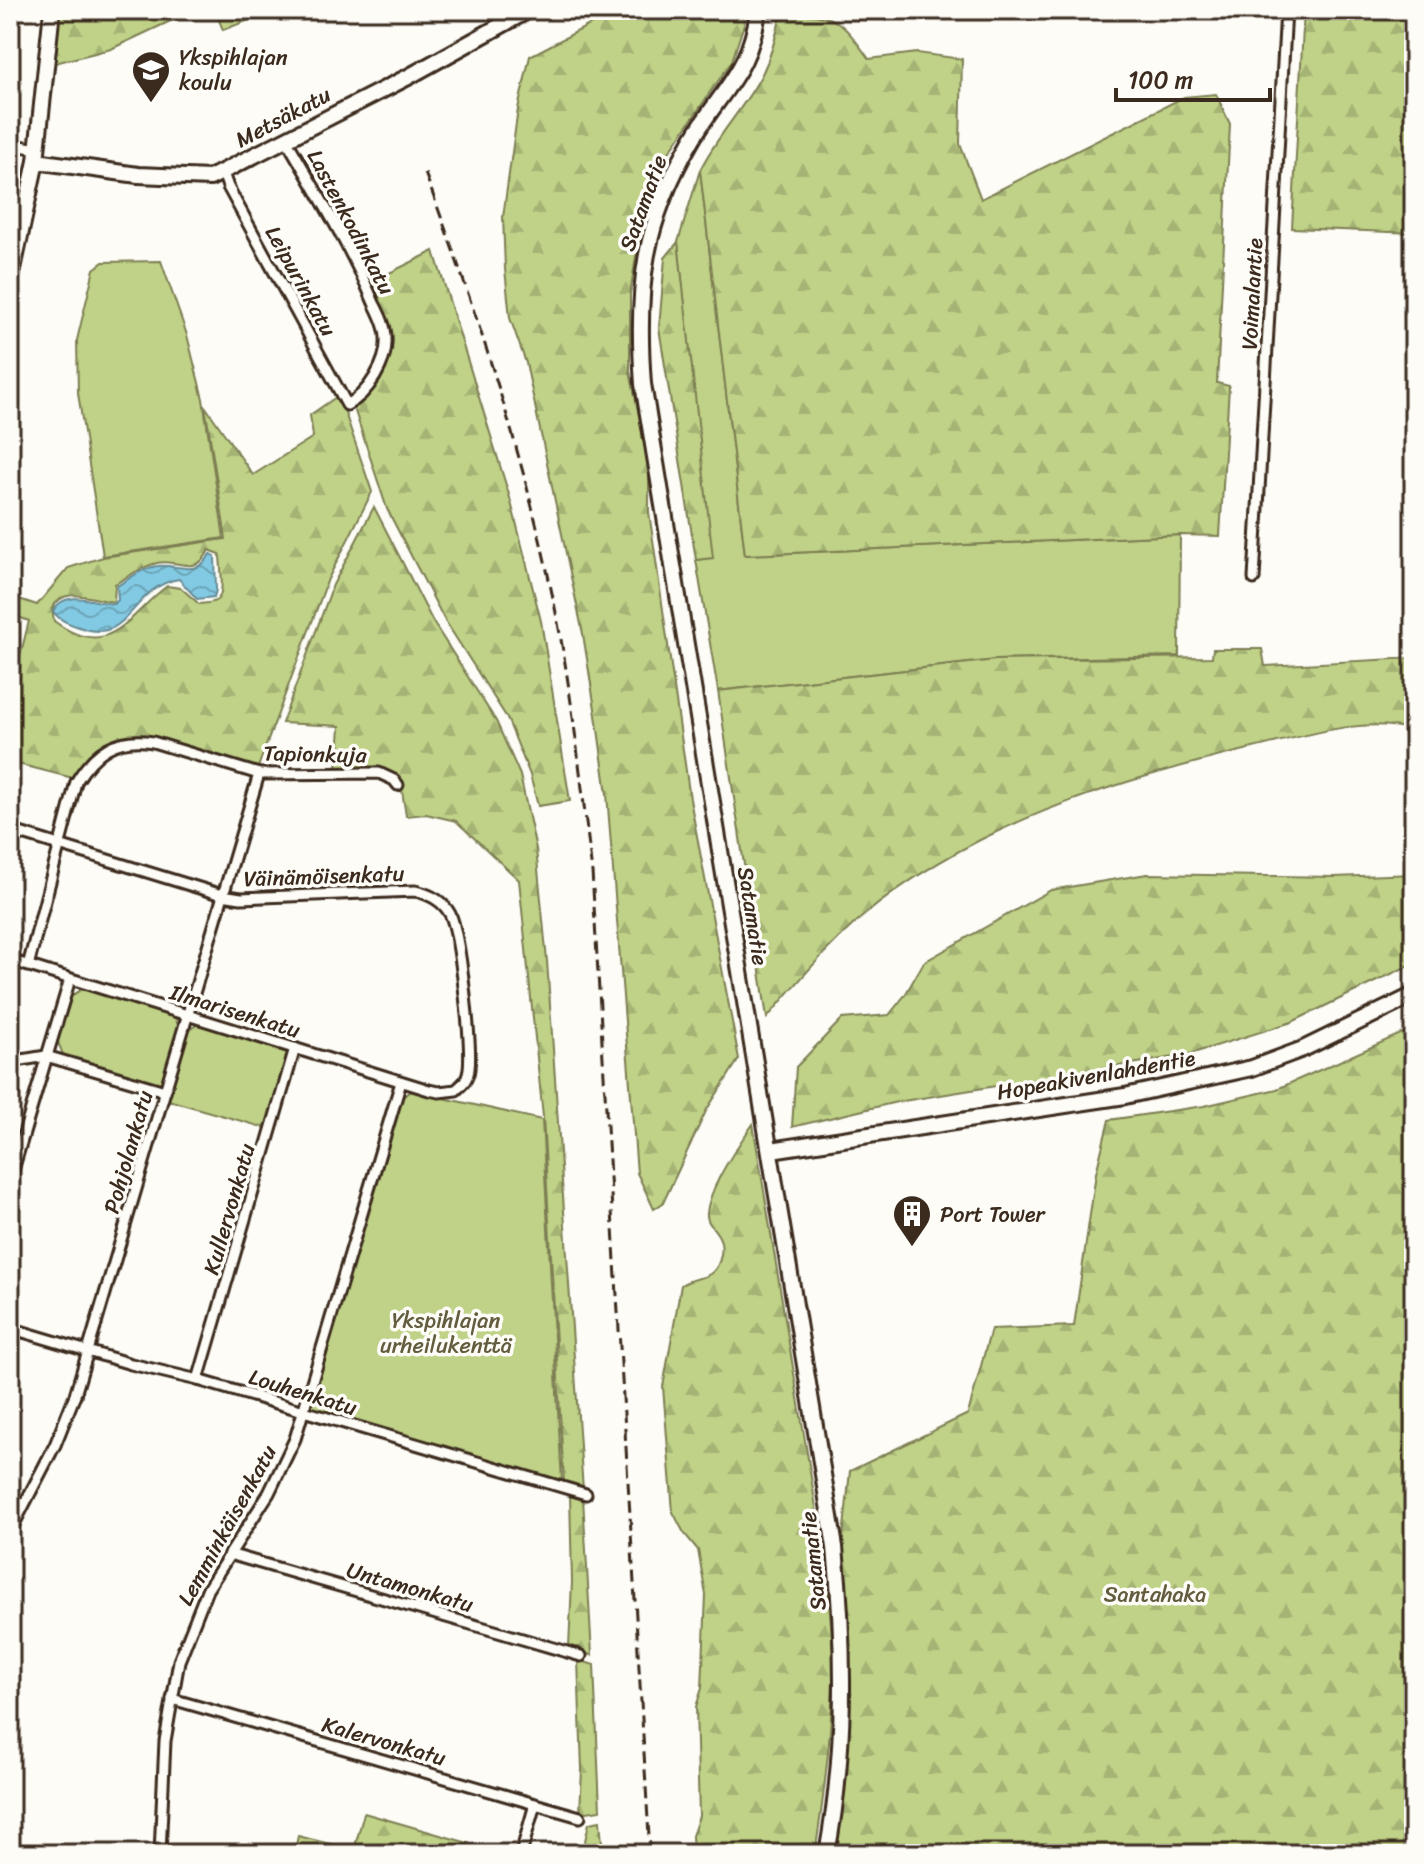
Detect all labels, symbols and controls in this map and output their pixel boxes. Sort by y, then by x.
place label: Ykspihlajan koulu [179,38,288,102]
school or university icon: Ykspihlajan koulu [130,49,172,104]
scale bar [1116,52,1270,102]
text: 100 m [1128,59,1193,101]
street label: Metsäkatu [228,75,338,159]
street label: Lastenkodinkatu [296,142,406,302]
street label: Satamatie [608,149,678,257]
street label: Leipurinkatu [254,218,348,344]
street label: Voimalantie [1230,237,1274,351]
street label: Tapionkuja [263,734,368,774]
street label: Väinämöisenkatu [243,854,405,898]
street label: Satamatie [726,864,780,968]
street label: Ilmarisenkatu [164,972,305,1049]
street label: Hopeakivenlahdentie [994,1038,1199,1112]
street label: Pohjolankatu [92,1085,164,1218]
street label: Kullervonkatu [192,1138,266,1279]
building icon: Port Tower [891,1193,933,1248]
place label: Port Tower [940,1195,1047,1234]
park label: Ykspihlajan urheilukenttä [380,1301,513,1365]
street label: Louhenkatu [244,1357,362,1427]
street label: Lemminkäisenkatu [166,1437,288,1613]
street label: Satamatie [788,1509,838,1613]
street label: Untamonkatu [342,1550,478,1624]
park label: Santahaka [1104,1575,1206,1614]
street label: Kalervonkatu [317,1705,451,1777]

